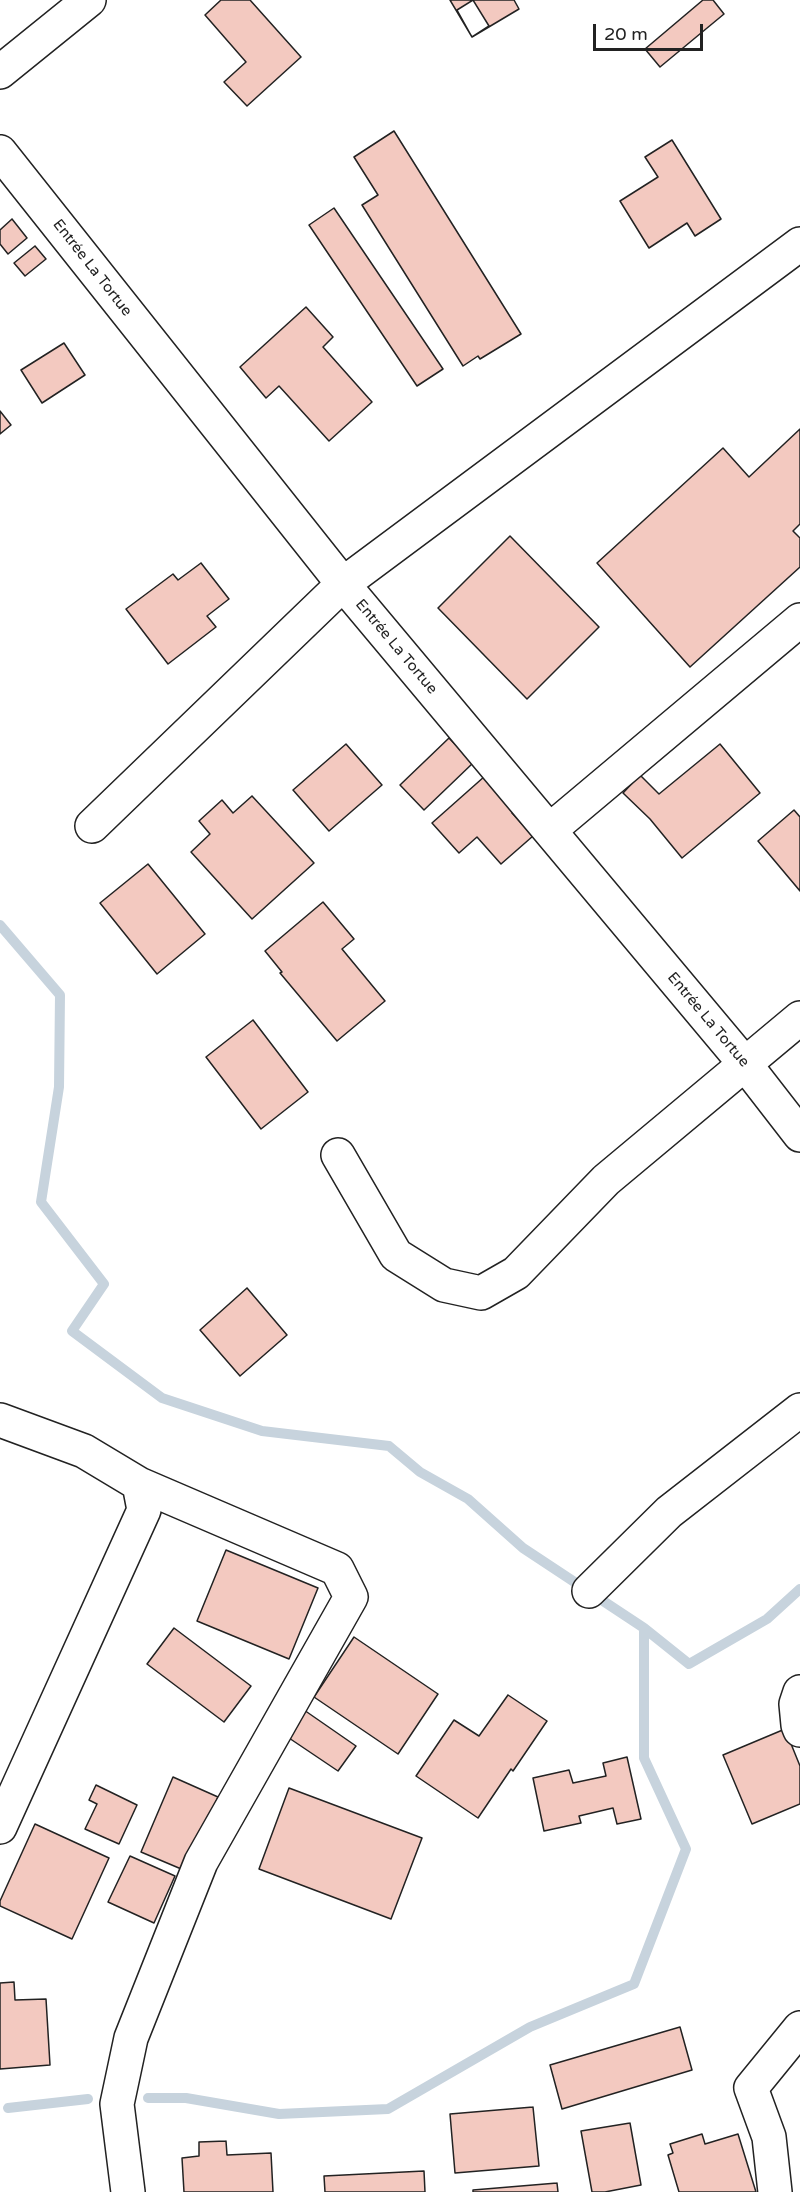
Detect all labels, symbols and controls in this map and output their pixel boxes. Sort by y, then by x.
scale bar [596,12,706,50]
text: 20 m [604,23,648,45]
street label: Entrée La Tortue [49,216,135,320]
street label: Entrée La Tortue [351,596,441,698]
street label: Entrée La Tortue [663,969,753,1071]

